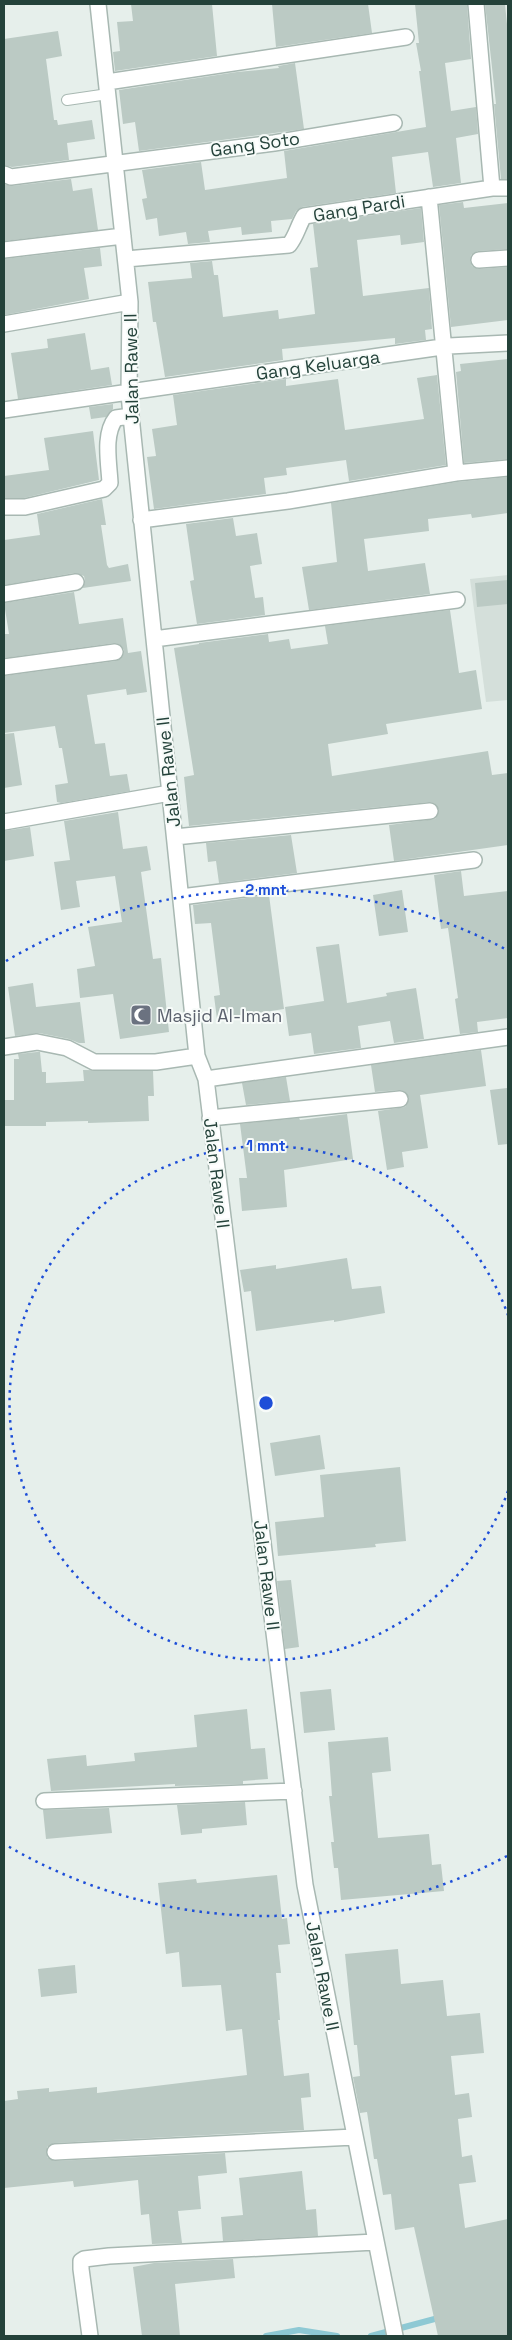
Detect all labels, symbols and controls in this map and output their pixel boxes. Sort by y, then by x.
street label: Gang Soto [209,126,301,162]
street label: Gang Pardi [311,189,407,227]
street label: Jalan Rawe II [119,313,143,425]
street label: Gang Keluarga [255,345,381,385]
street label: Jalan Rawe II [151,716,185,828]
text: 2 mnt [245,880,287,899]
mosque icon: Masjid Al-Iman [129,1003,153,1027]
place label: Masjid Al-Iman [157,1004,282,1027]
street label: Jalan Rawe II [199,1117,235,1229]
text: 1 mnt [246,1136,286,1155]
centre of rings [257,1394,275,1412]
street label: Jalan Rawe II [249,1519,285,1631]
street label: Jalan Rawe II [301,1919,345,2033]

